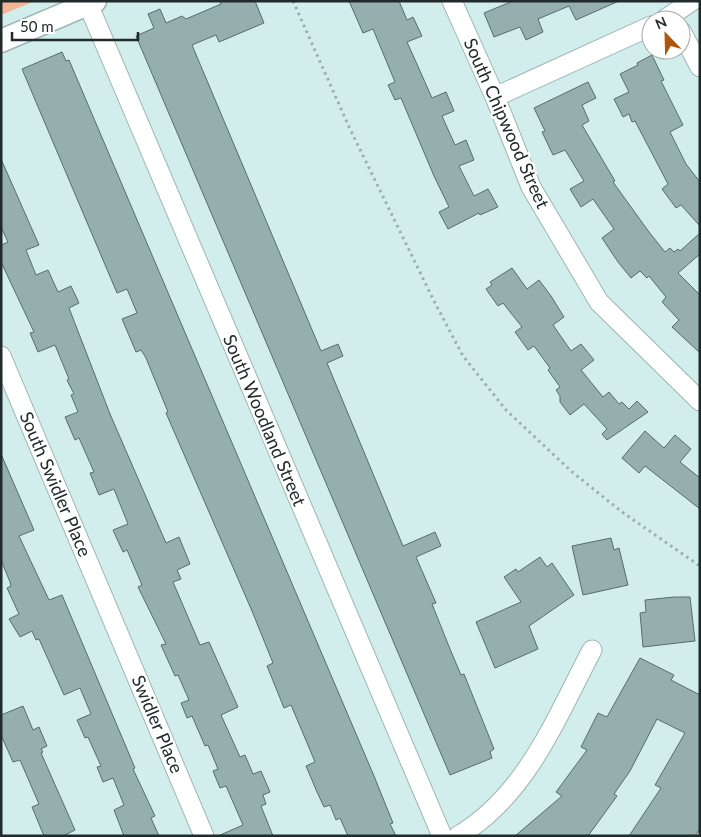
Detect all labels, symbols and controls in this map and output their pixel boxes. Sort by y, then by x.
scale bar [12,10,139,42]
north arrow [641,10,691,60]
text: N [652,13,669,33]
text: 50 m [20,17,54,35]
street label: South Chipwood Street [460,35,555,212]
street label: South Woodland Street [219,331,311,510]
street label: South Swidler Place [15,408,97,560]
street label: Swidler Place [127,672,189,776]

